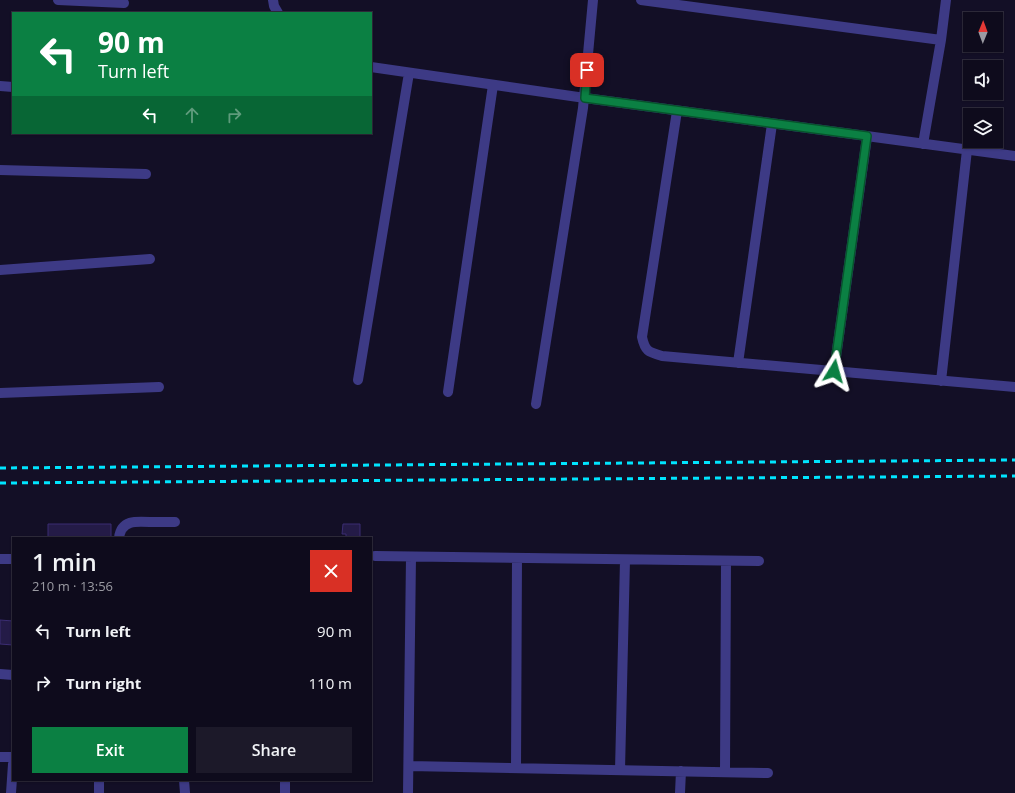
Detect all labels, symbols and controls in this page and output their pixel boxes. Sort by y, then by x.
north arrow [963,12,1003,52]
map controls [963,12,1003,148]
text: 90 m [98,23,165,61]
icon: left [32,28,84,80]
pin [570,53,604,87]
text: Turn left [98,59,169,83]
icon: arrive [576,59,598,81]
button: sound [963,60,1003,100]
icon: left [139,104,161,126]
icon: ahead [181,104,203,126]
icon: right [223,104,245,126]
button: layers [963,108,1003,148]
position arrow [813,350,855,392]
text: 1 min [32,545,97,578]
button: close [310,550,352,592]
text: 210 m · 13:56 [32,577,113,595]
icon: left [32,620,54,642]
text: Turn left [66,621,131,641]
text: 90 m [317,621,352,641]
icon: right [32,672,54,694]
text: Turn right [66,673,141,693]
text: 110 m [308,673,352,693]
button: Exit [32,727,188,773]
button: Share [196,727,352,773]

